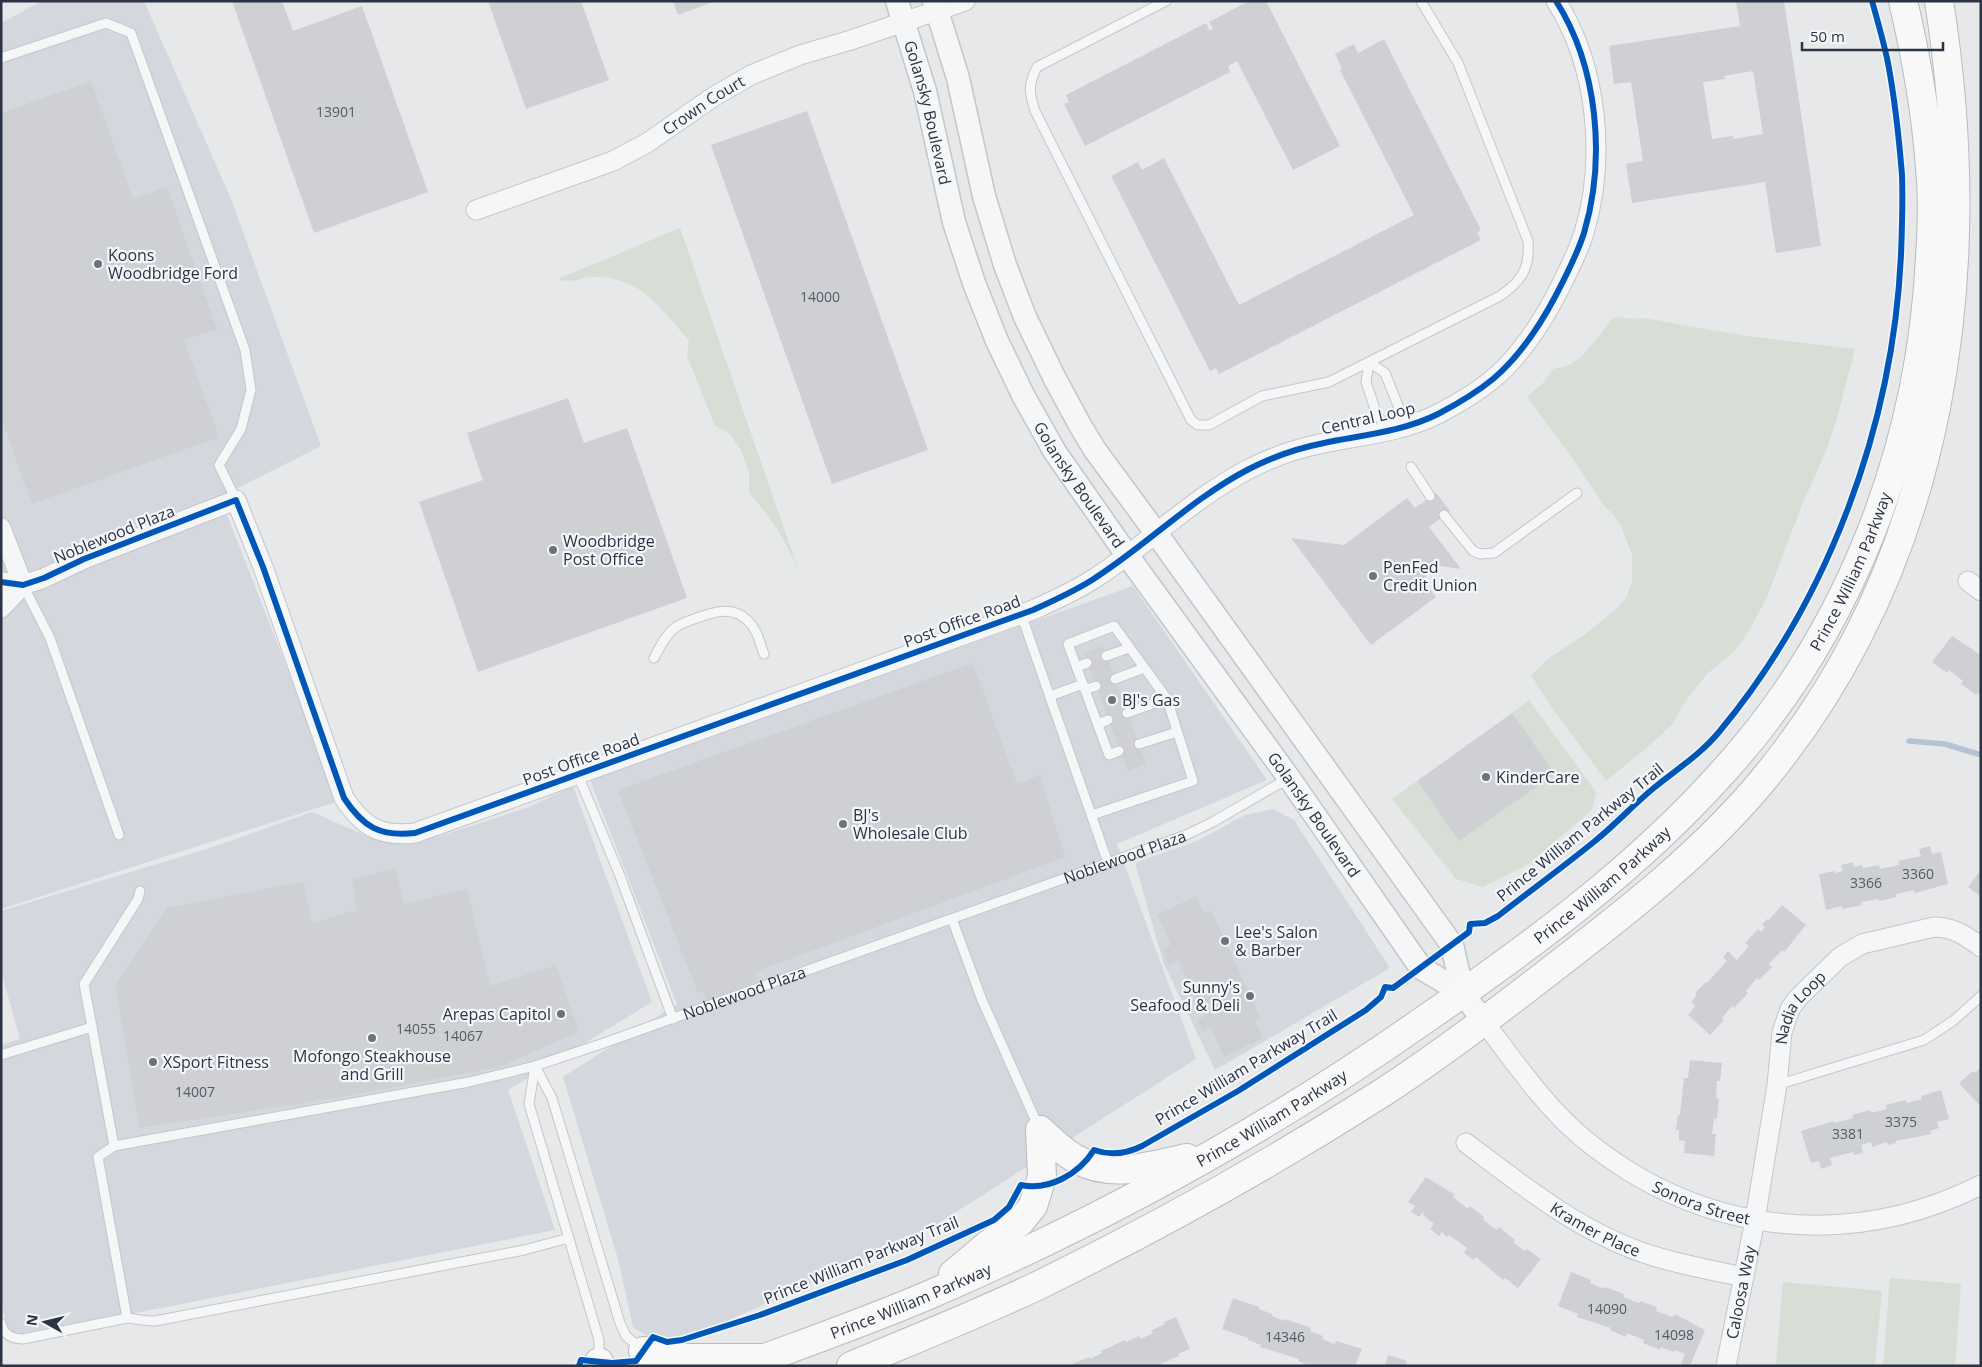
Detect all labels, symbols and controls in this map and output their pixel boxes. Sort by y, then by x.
scale bar [1802,20,1943,52]
text: 50 m [1810,26,1845,46]
street label: Golansky Boulevard [899,38,956,187]
street label: Crown Court [658,70,749,140]
house number: 13901 [316,102,356,121]
place label: Koons Woodbridge Ford [108,244,238,284]
marker: Koons Woodbridge Ford [92,258,104,270]
house number: 14000 [800,287,840,306]
street label: Central Loop [1319,397,1417,439]
street label: Golansky Boulevard [1029,417,1130,552]
street label: Prince William Parkway [1804,488,1896,655]
street label: Noblewood Plaza [50,500,178,568]
place label: Woodbridge Post Office [563,530,655,570]
marker: Woodbridge Post Office [547,544,559,556]
place label: PenFed Credit Union [1383,556,1477,596]
marker: PenFed Credit Union [1367,570,1379,582]
street label: Post Office Road [900,590,1024,652]
place label: BJ's Gas [1122,689,1180,711]
marker: BJ's Gas [1106,694,1118,706]
street label: Post Office Road [519,728,643,790]
street label: Golansky Boulevard [1263,747,1366,882]
street label: Prince William Parkway Trail [1493,759,1667,905]
place label: KinderCare [1496,766,1579,788]
marker: KinderCare [1480,771,1492,783]
place label: BJ's Wholesale Club [853,804,968,844]
marker: BJ's Wholesale Club [837,818,849,830]
street label: Prince William Parkway [1529,821,1673,947]
street label: Noblewood Plaza [1060,825,1189,889]
house number: 3360 [1902,864,1934,883]
house number: 3366 [1850,873,1882,892]
place label: Lee's Salon & Barber [1235,921,1318,961]
marker: Lee's Salon & Barber [1219,935,1231,947]
street label: Noblewood Plaza [680,961,809,1025]
street label: Nadia Loop [1770,966,1831,1045]
place label: Sunny's Seafood & Deli [1130,976,1240,1016]
marker: Sunny's Seafood & Deli [1244,990,1256,1002]
place label: Arepas Capitol [443,1003,551,1025]
street label: Prince William Parkway Trail [1152,1005,1340,1129]
marker: Arepas Capitol [555,1008,567,1020]
house number: 14055 [396,1019,436,1038]
house number: 14067 [443,1026,483,1045]
marker: Mofongo Steakhouse and Grill [366,1032,378,1044]
place label: Mofongo Steakhouse and Grill [293,1045,451,1085]
place label: XSport Fitness [163,1051,269,1073]
marker: XSport Fitness [147,1056,159,1068]
street label: Prince William Parkway [1192,1064,1350,1170]
house number: 14007 [175,1082,215,1101]
house number: 3375 [1885,1112,1917,1131]
house number: 3381 [1832,1124,1864,1143]
street label: Sonora Street [1649,1175,1752,1230]
street label: Kramer Place [1546,1197,1643,1262]
street label: Prince William Parkway Trail [761,1212,961,1308]
street label: Caloosa Way [1721,1243,1761,1341]
street label: Prince William Parkway [828,1257,994,1343]
north arrow [20,1297,70,1347]
house number: 14090 [1587,1299,1627,1318]
text: N [21,1313,42,1327]
house number: 14098 [1654,1325,1694,1344]
house number: 14346 [1265,1327,1305,1346]

